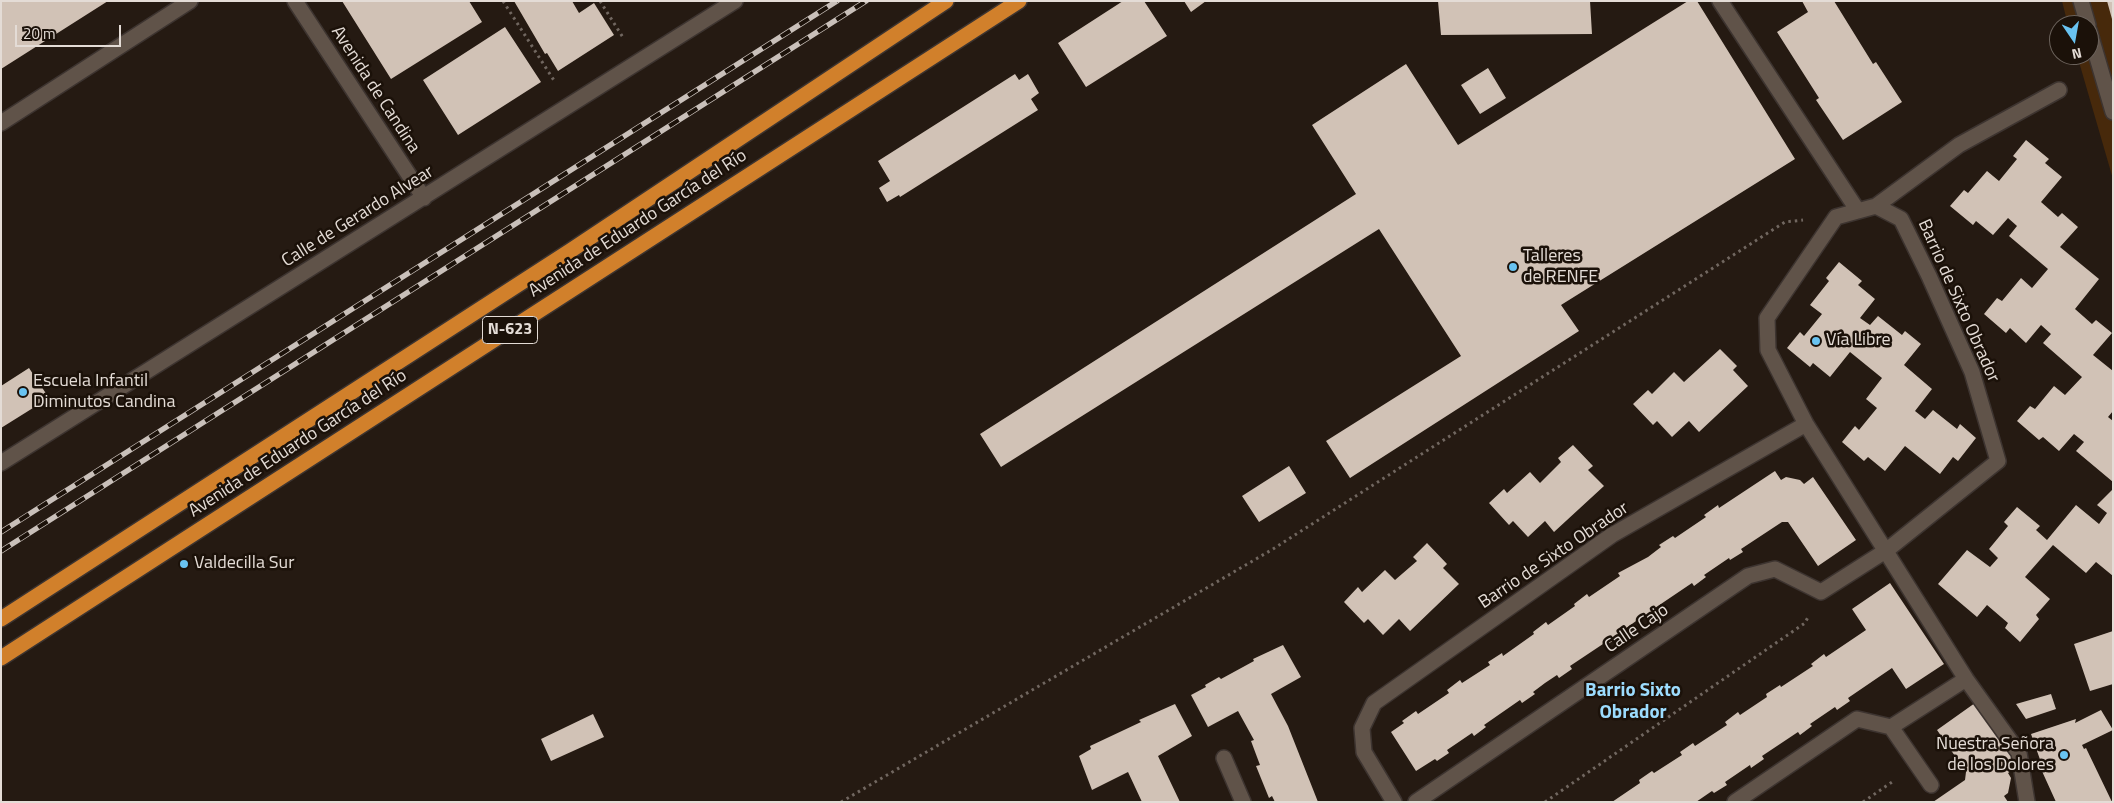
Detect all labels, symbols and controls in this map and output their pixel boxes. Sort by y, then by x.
scale bar [18,15,124,47]
north arrow [2049,15,2099,65]
text: 20 m [23,22,56,45]
street label: Avenida de Candina [326,22,424,158]
text: N [2070,43,2084,65]
street label: Avenida de Eduardo García del Río [525,145,751,303]
street label: Calle de Gerardo Alvear [278,162,438,272]
street label: Barrio de Sixto Obrador [1912,216,2004,386]
place label: Talleres de RENFE [1523,246,1598,288]
marker: Talleres de RENFE [1507,261,1519,273]
road number: N-623 [482,316,538,344]
place label: Vía Libre [1826,330,1891,352]
marker: Vía Libre [1810,335,1822,347]
street label: Avenida de Eduardo García del Río [185,365,411,523]
place label: Escuela Infantil Diminutos Candina [33,371,176,414]
marker: Escuela Infantil Diminutos Candina [17,386,29,398]
street label: Barrio de Sixto Obrador [1475,498,1633,614]
place label: Valdecilla Sur [194,553,294,575]
marker: Valdecilla Sur [178,558,190,570]
street label: Calle Cajo [1601,600,1673,658]
district label: Barrio Sixto Obrador [1585,680,1681,724]
place label: Nuestra Señora de los Dolores [1936,734,2054,776]
marker: Nuestra Señora de los Dolores [2058,749,2070,761]

